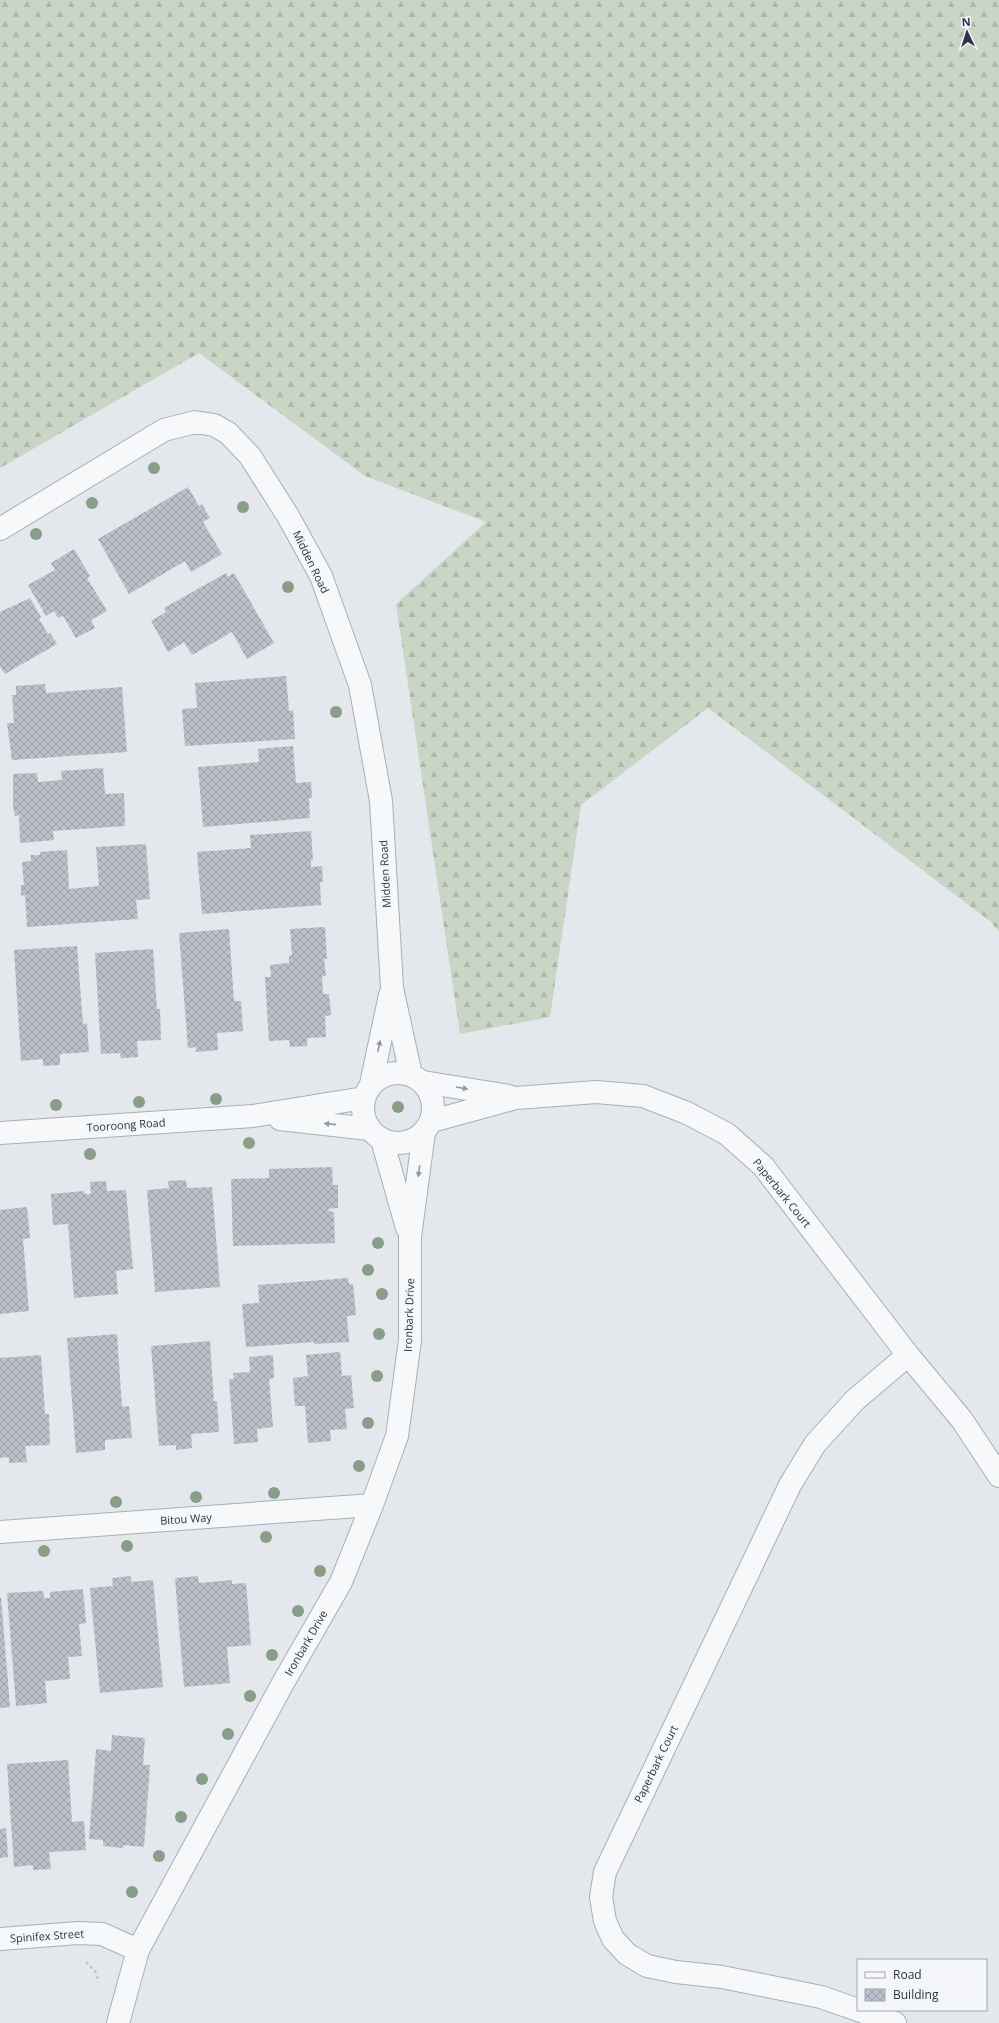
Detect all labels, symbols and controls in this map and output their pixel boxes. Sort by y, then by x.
north arrow [947,12,987,52]
text: N [961,14,971,29]
street label: Midden Road [290,528,333,596]
street label: Midden Road [375,840,394,908]
one-way arrow [377,1040,383,1052]
one-way arrow [455,1085,468,1091]
street label: Tooroong Road [86,1114,166,1135]
one-way arrow [324,1121,336,1128]
street label: Paperbark Court [750,1155,815,1230]
one-way arrow [416,1165,422,1177]
street label: Ironbark Drive [400,1278,417,1352]
street label: Bitou Way [160,1509,213,1528]
street label: Ironbark Drive [281,1607,331,1678]
street label: Paperbark Court [630,1722,681,1805]
street label: Spinifex Street [9,1925,85,1946]
legend [857,1959,987,2011]
text: Road [893,1966,922,1983]
text: Building [893,1986,939,2003]

